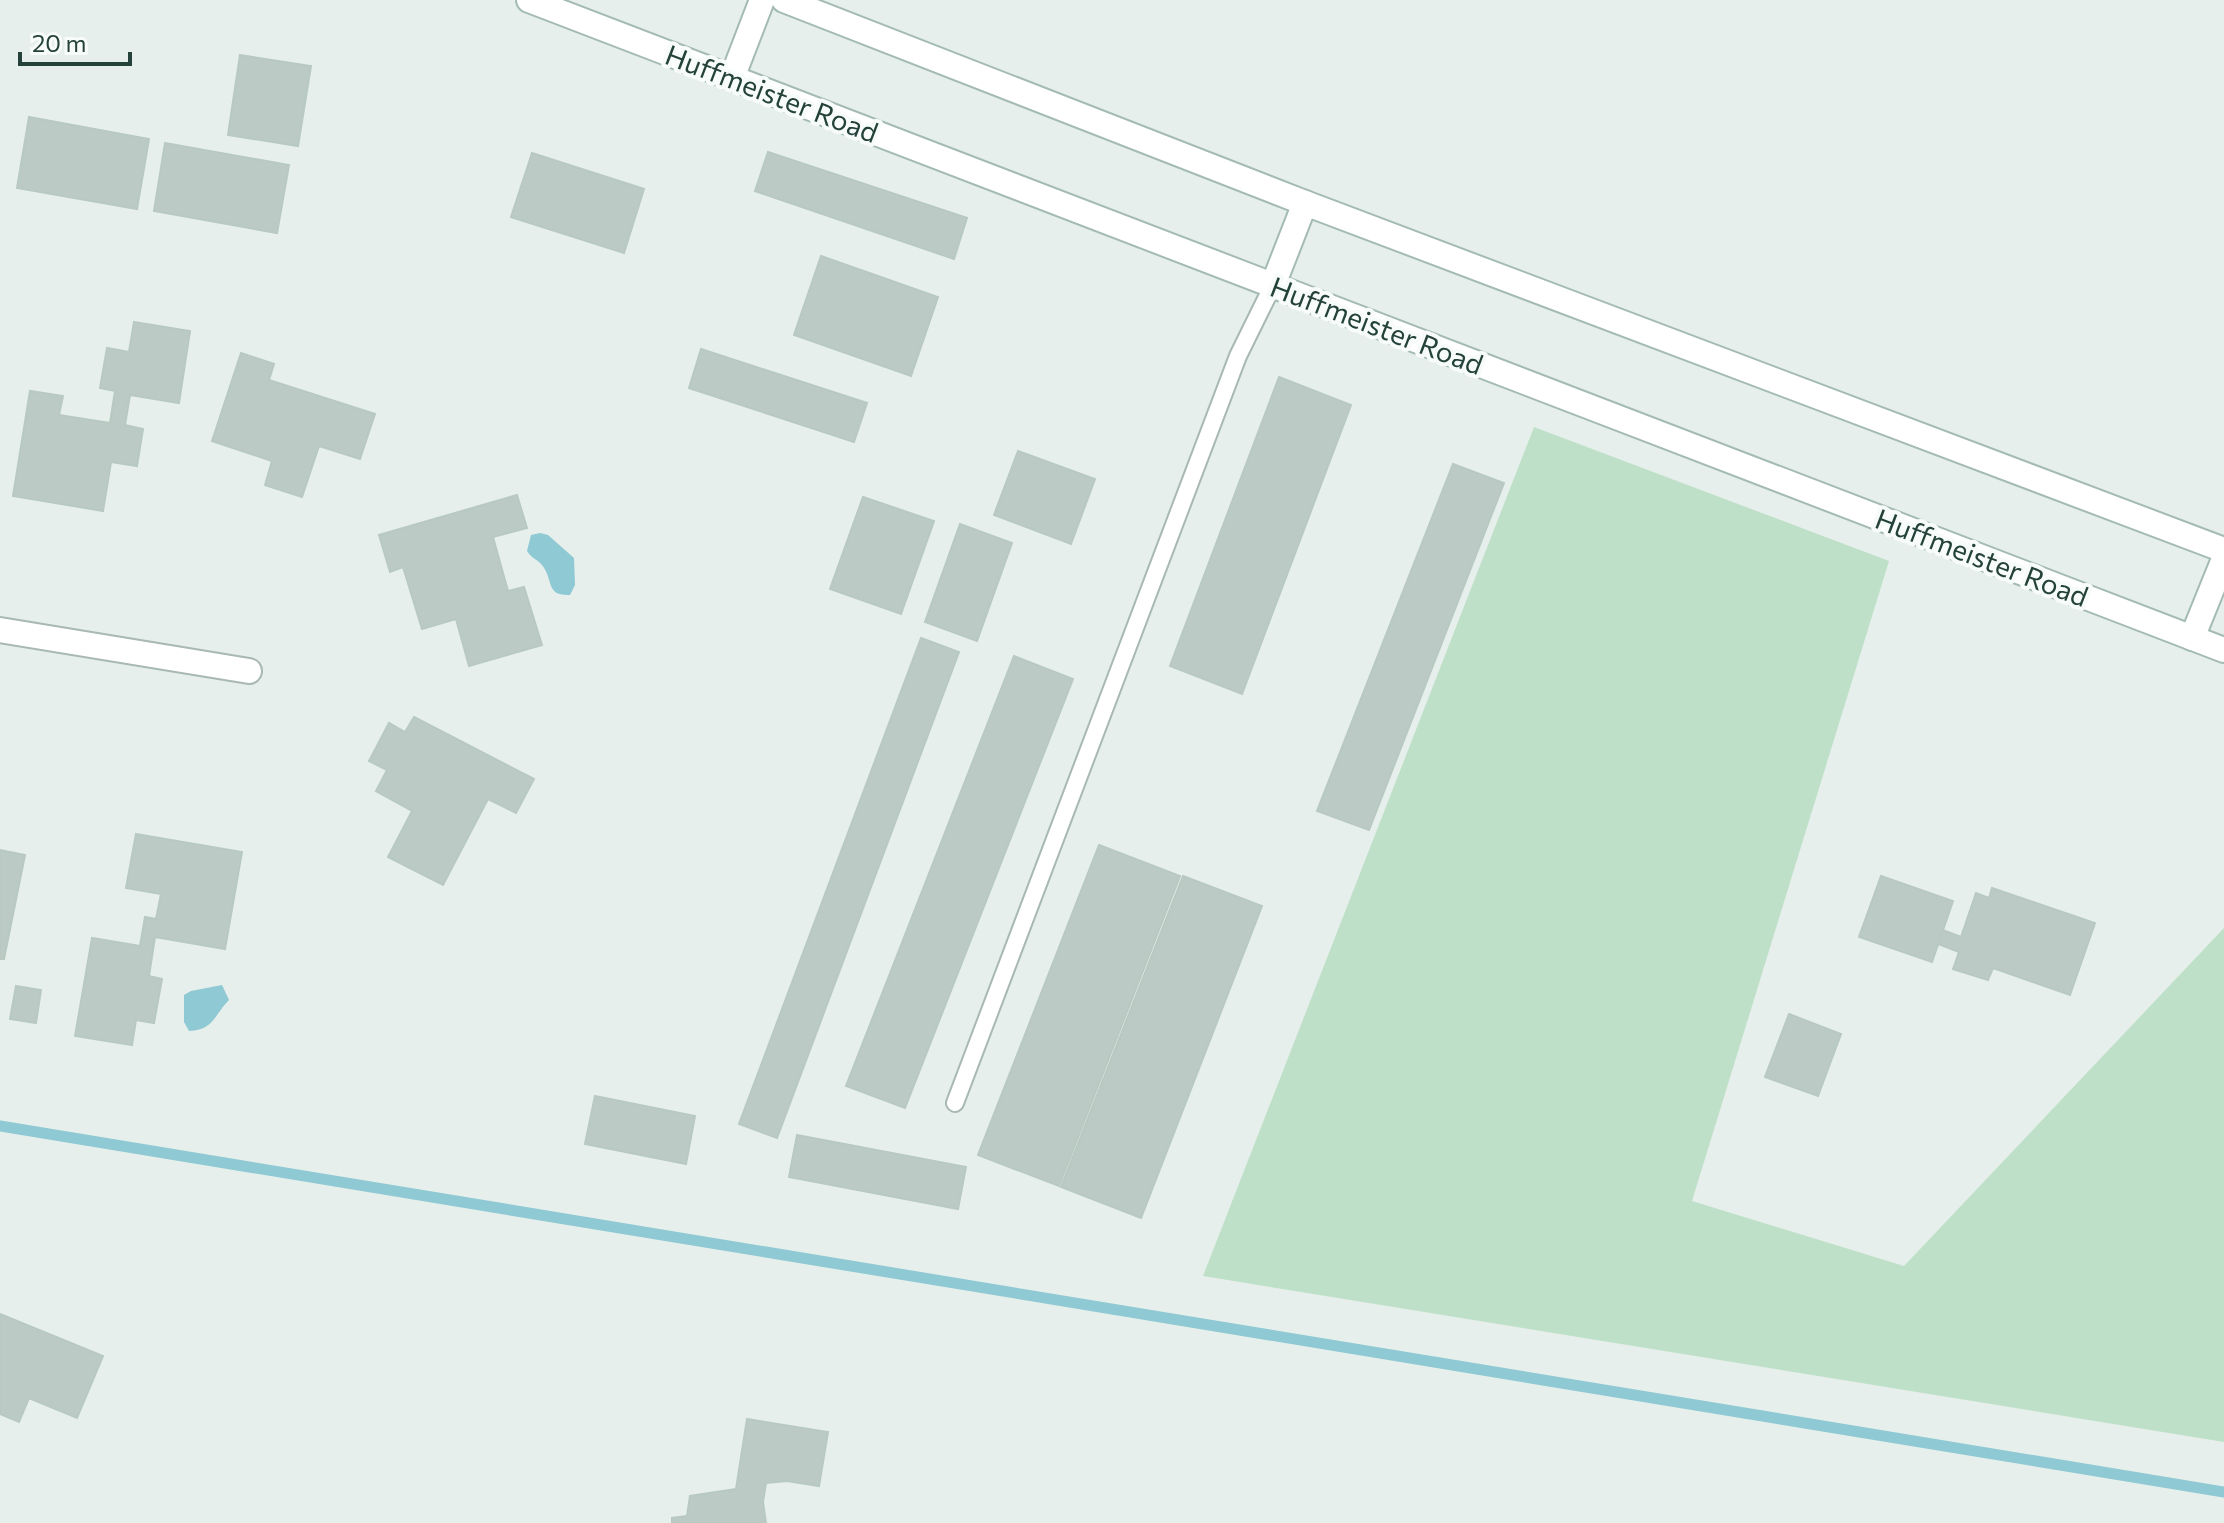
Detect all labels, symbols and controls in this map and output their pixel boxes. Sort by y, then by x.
scale bar [20,16,130,66]
text: 20 m [32,28,86,57]
street label: Huffmeister Road [661,37,883,149]
street label: Huffmeister Road [1266,269,1488,381]
street label: Huffmeister Road [1871,501,2093,613]

